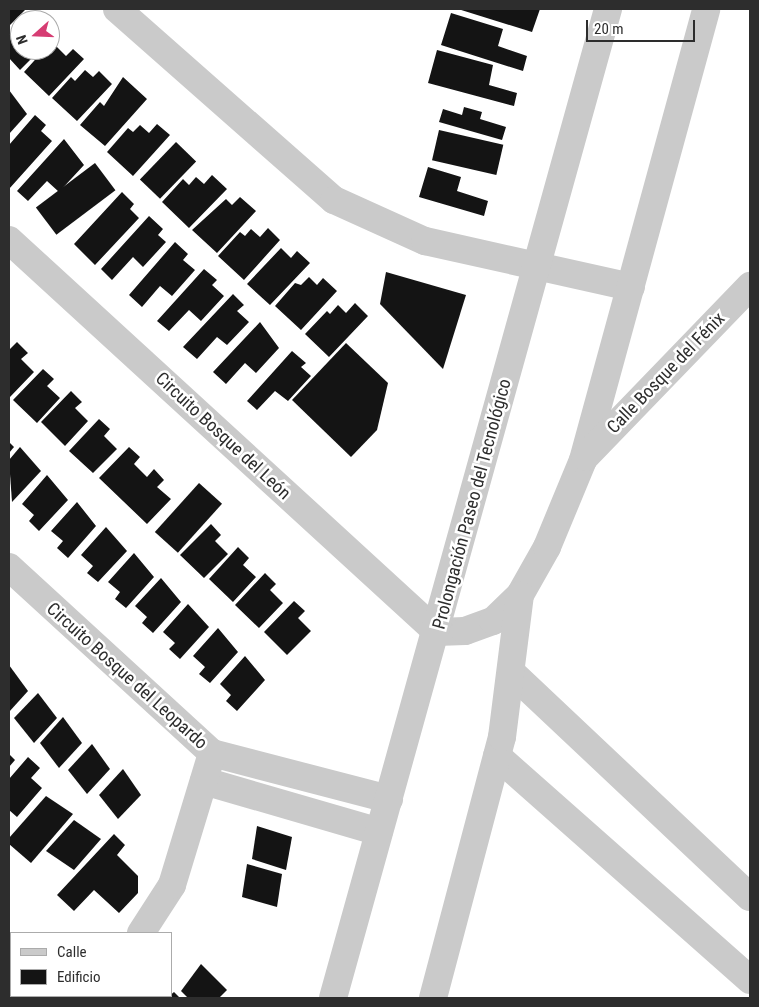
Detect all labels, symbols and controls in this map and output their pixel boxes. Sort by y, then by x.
north arrow [10,10,60,60]
scale bar [589,10,698,42]
text: 20 m [594,20,624,38]
text: N [13,33,31,47]
street label: Calle Bosque del Fénix [603,308,729,438]
street label: Circuito Bosque del León [151,368,295,504]
street label: Prolongación Paseo del Tecnológico [428,376,516,632]
street label: Circuito Bosque del Leopardo [42,598,212,754]
legend [10,932,172,997]
text: Calle [57,943,87,961]
text: Edificio [57,968,100,986]

